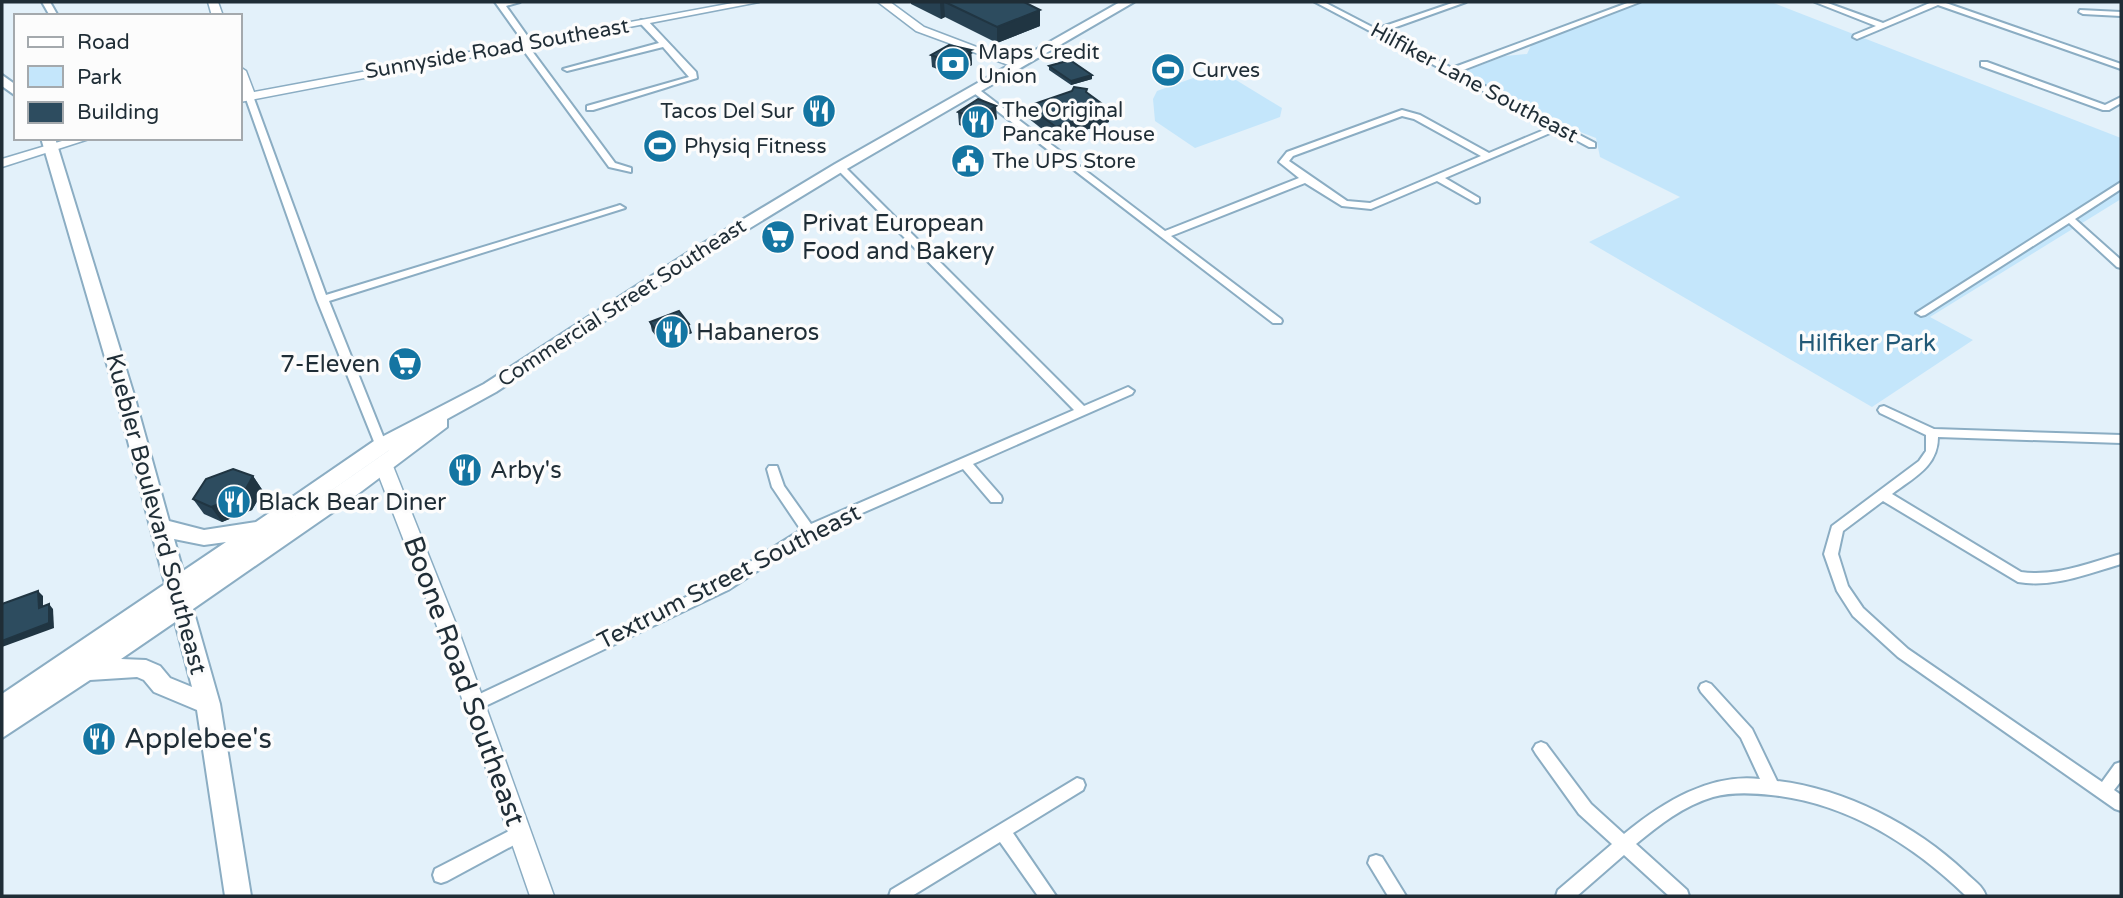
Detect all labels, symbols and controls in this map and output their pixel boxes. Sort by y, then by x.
street label: Sunnyside Road Southeast [363,13,631,85]
legend [14,14,242,140]
street label: Hilfiker Lane Southeast [1366,18,1582,148]
text: Road [77,30,130,55]
place label: Maps Credit Union [978,40,1099,89]
bank icon: Maps Credit Union [934,45,972,83]
sports icon: Curves [1149,51,1187,89]
place label: Curves [1192,58,1260,83]
text: Park [77,65,122,90]
restaurant icon: Tacos Del Sur [800,92,838,130]
place label: The Original Pancake House [1002,98,1155,147]
place label: Tacos Del Sur [660,99,794,124]
text: Building [77,100,159,125]
restaurant icon: The Original Pancake House [959,103,997,141]
sports icon: Physiq Fitness [641,127,679,165]
place label: Physiq Fitness [684,134,827,159]
public building icon: The UPS Store [949,142,987,180]
place label: The UPS Store [992,149,1136,174]
place label: Privat European Food and Bakery [802,209,994,266]
street label: Commercial Street Southeast [493,213,751,393]
supermarket icon: Privat European Food and Bakery [759,218,797,256]
restaurant icon: Habaneros [653,313,691,351]
place label: Habaneros [696,318,819,347]
park label: Hilfiker Park [1798,329,1936,358]
supermarket icon: 7-Eleven [386,345,424,383]
street label: Kuebler Boulevard Southeast [99,350,213,678]
place label: 7-Eleven [280,350,380,379]
restaurant icon: Arby's [446,451,484,489]
place label: Arby's [490,456,562,485]
restaurant icon: Black Bear Diner [215,483,253,521]
place label: Black Bear Diner [258,488,447,517]
street label: Textrum Street Southeast [593,498,865,656]
street label: Boone Road Southeast [396,531,532,831]
restaurant icon: Applebee's [80,720,118,758]
place label: Applebee's [124,722,272,756]

